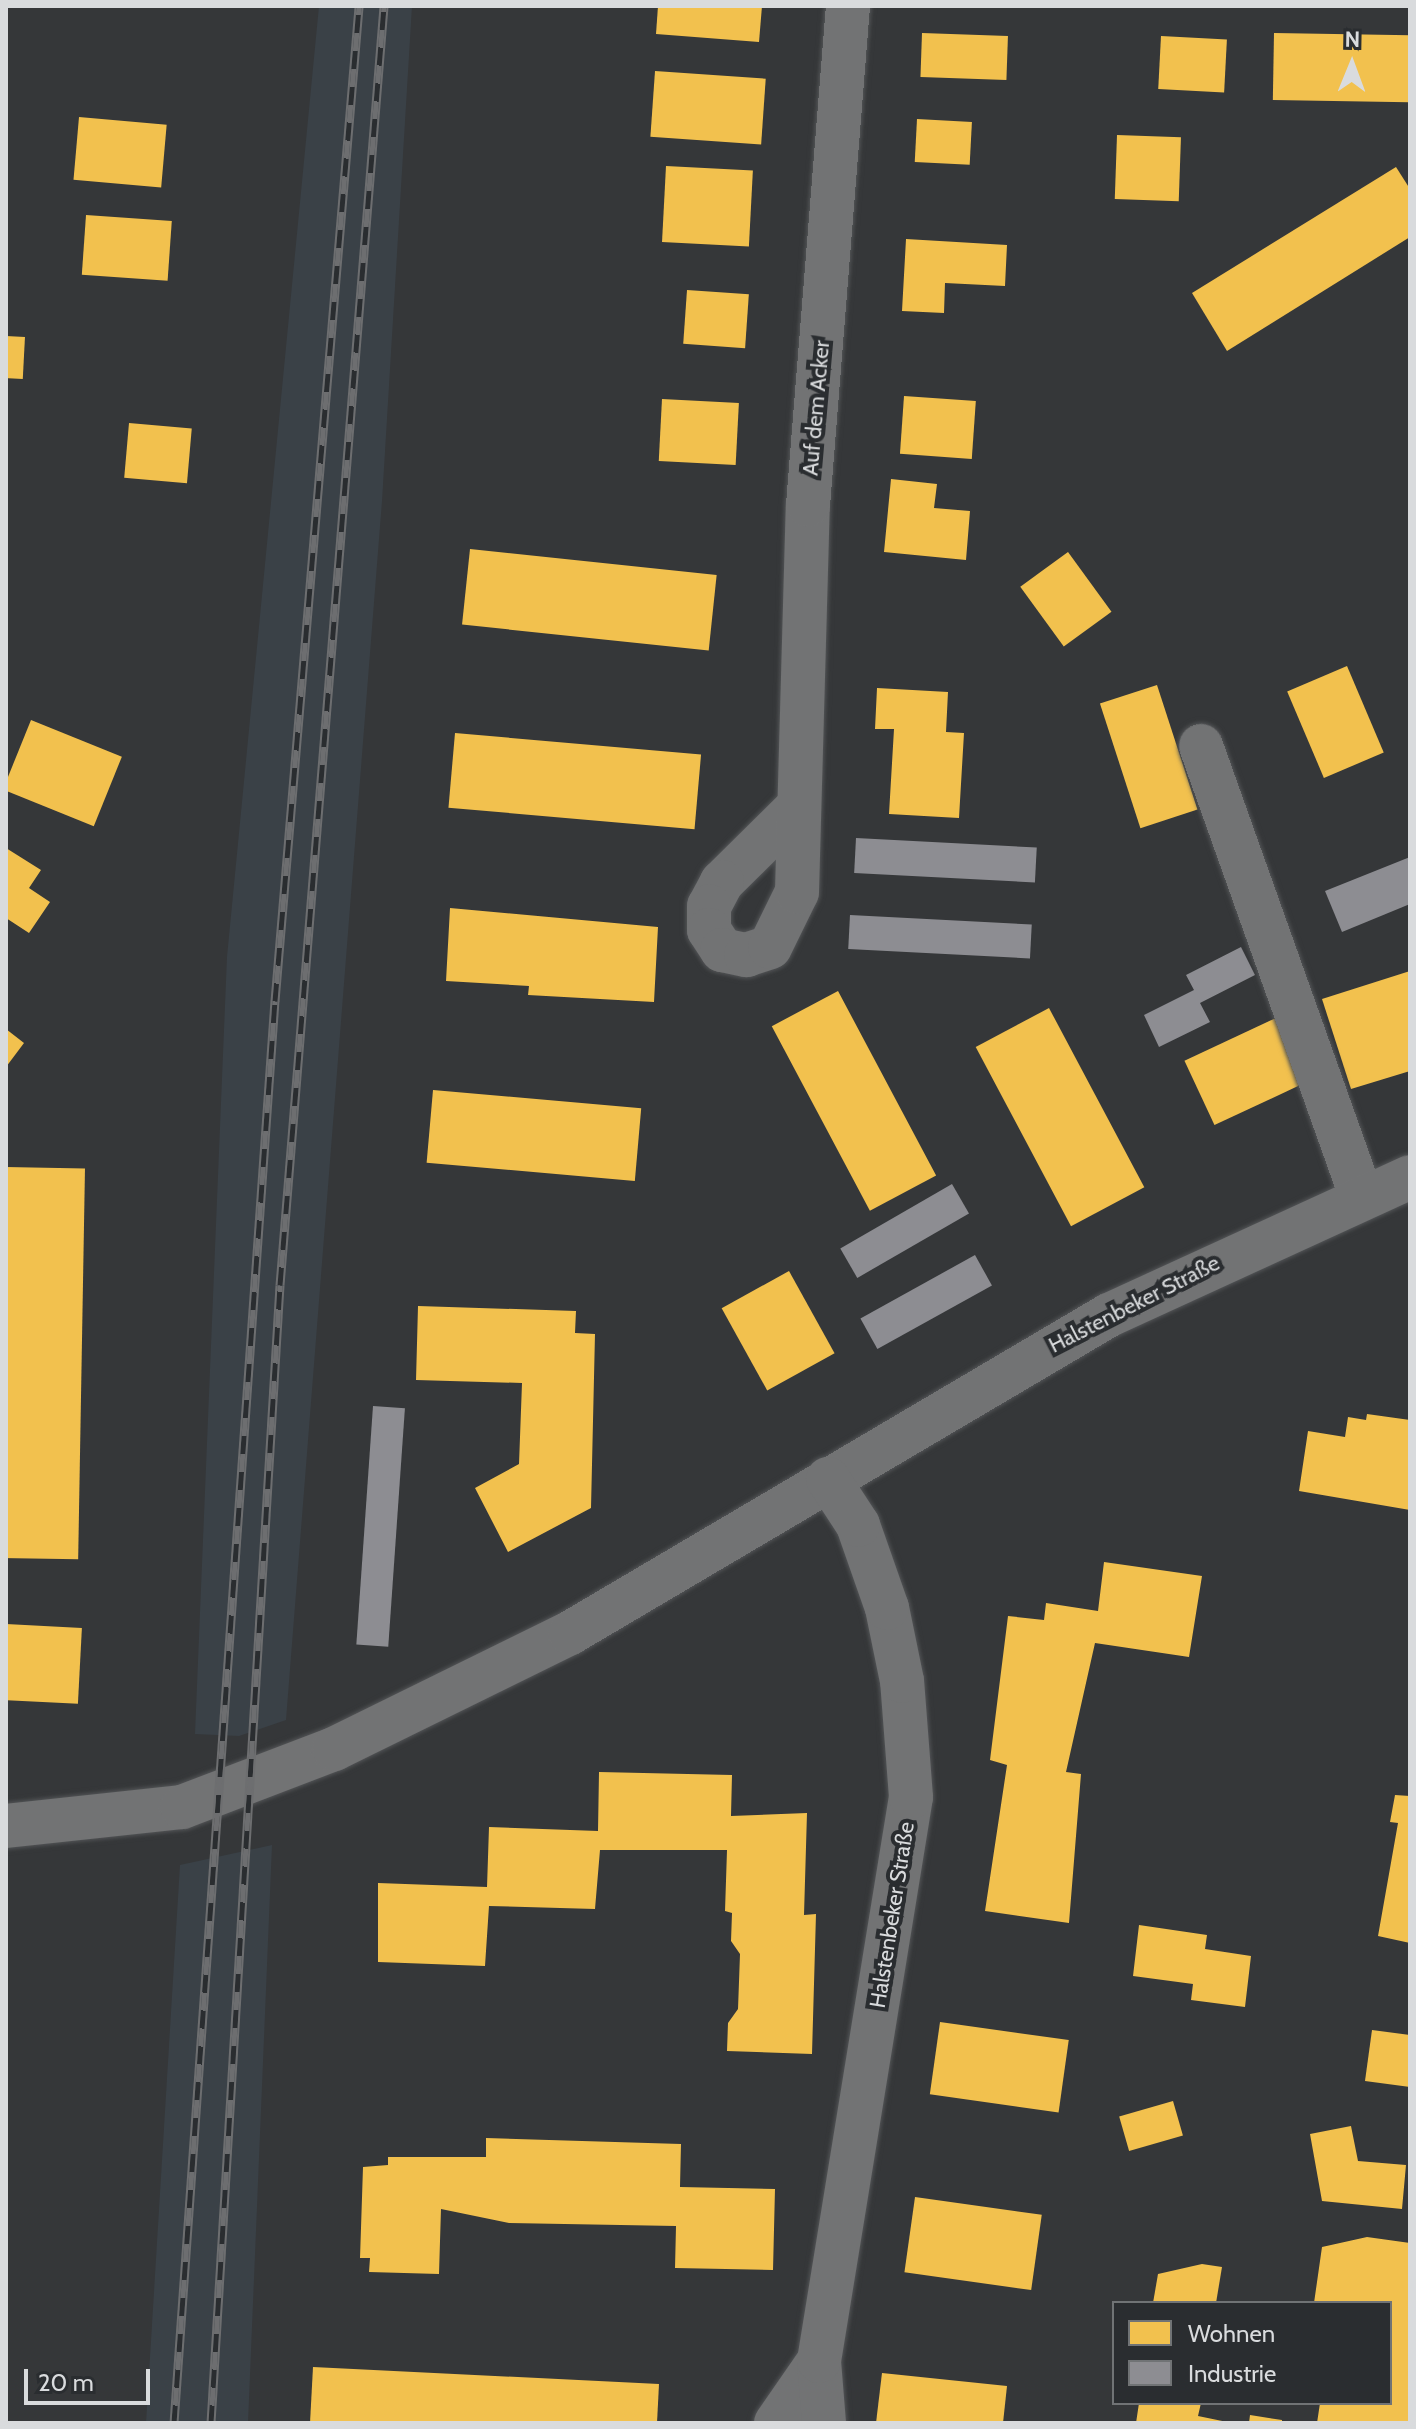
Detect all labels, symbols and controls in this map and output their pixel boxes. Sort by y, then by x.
north arrow [1312,24,1392,104]
text: N [1344,26,1360,53]
street label: Auf dem Acker [797,339,835,477]
street label: Halstenbeker Straße [1044,1250,1224,1358]
street label: Halstenbeker Straße [864,1820,920,2010]
legend [1112,2301,1392,2405]
text: Wohnen [1188,2319,1275,2348]
scale bar [28,2353,154,2403]
text: Industrie [1188,2359,1276,2388]
text: 20 m [38,2368,94,2397]

